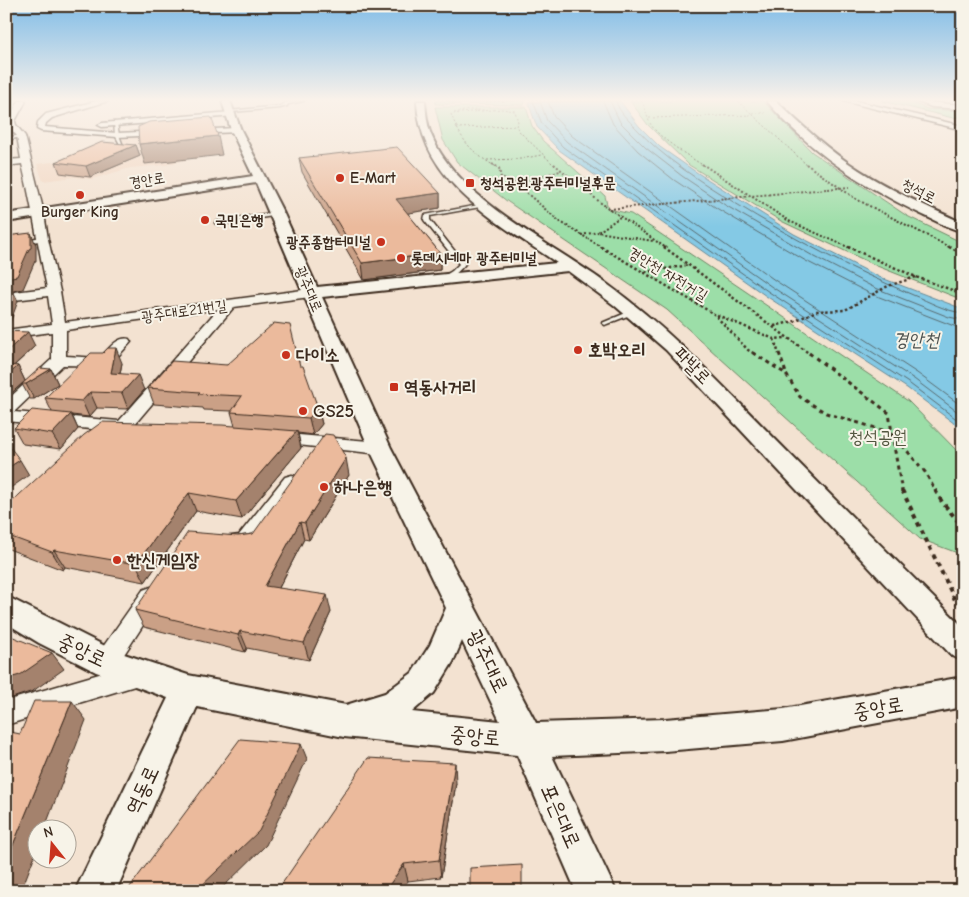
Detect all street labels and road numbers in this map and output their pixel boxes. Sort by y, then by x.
street label: 경안로 [128,168,166,192]
street label: 청석로 [899,175,939,207]
street label: 경안천 자전거길 [625,243,711,305]
street label: 광주대로 [291,263,327,315]
street label: 광주대로21번길 [140,296,228,326]
street label: 파발로 [669,343,715,389]
street label: 광주대로 [462,625,514,697]
street label: 중앙로 [54,628,110,672]
street label: 중앙로 [851,692,905,724]
street label: 중앙로 [449,722,501,750]
street label: 역동로 [120,762,164,818]
street label: 포은대로 [536,780,586,852]

